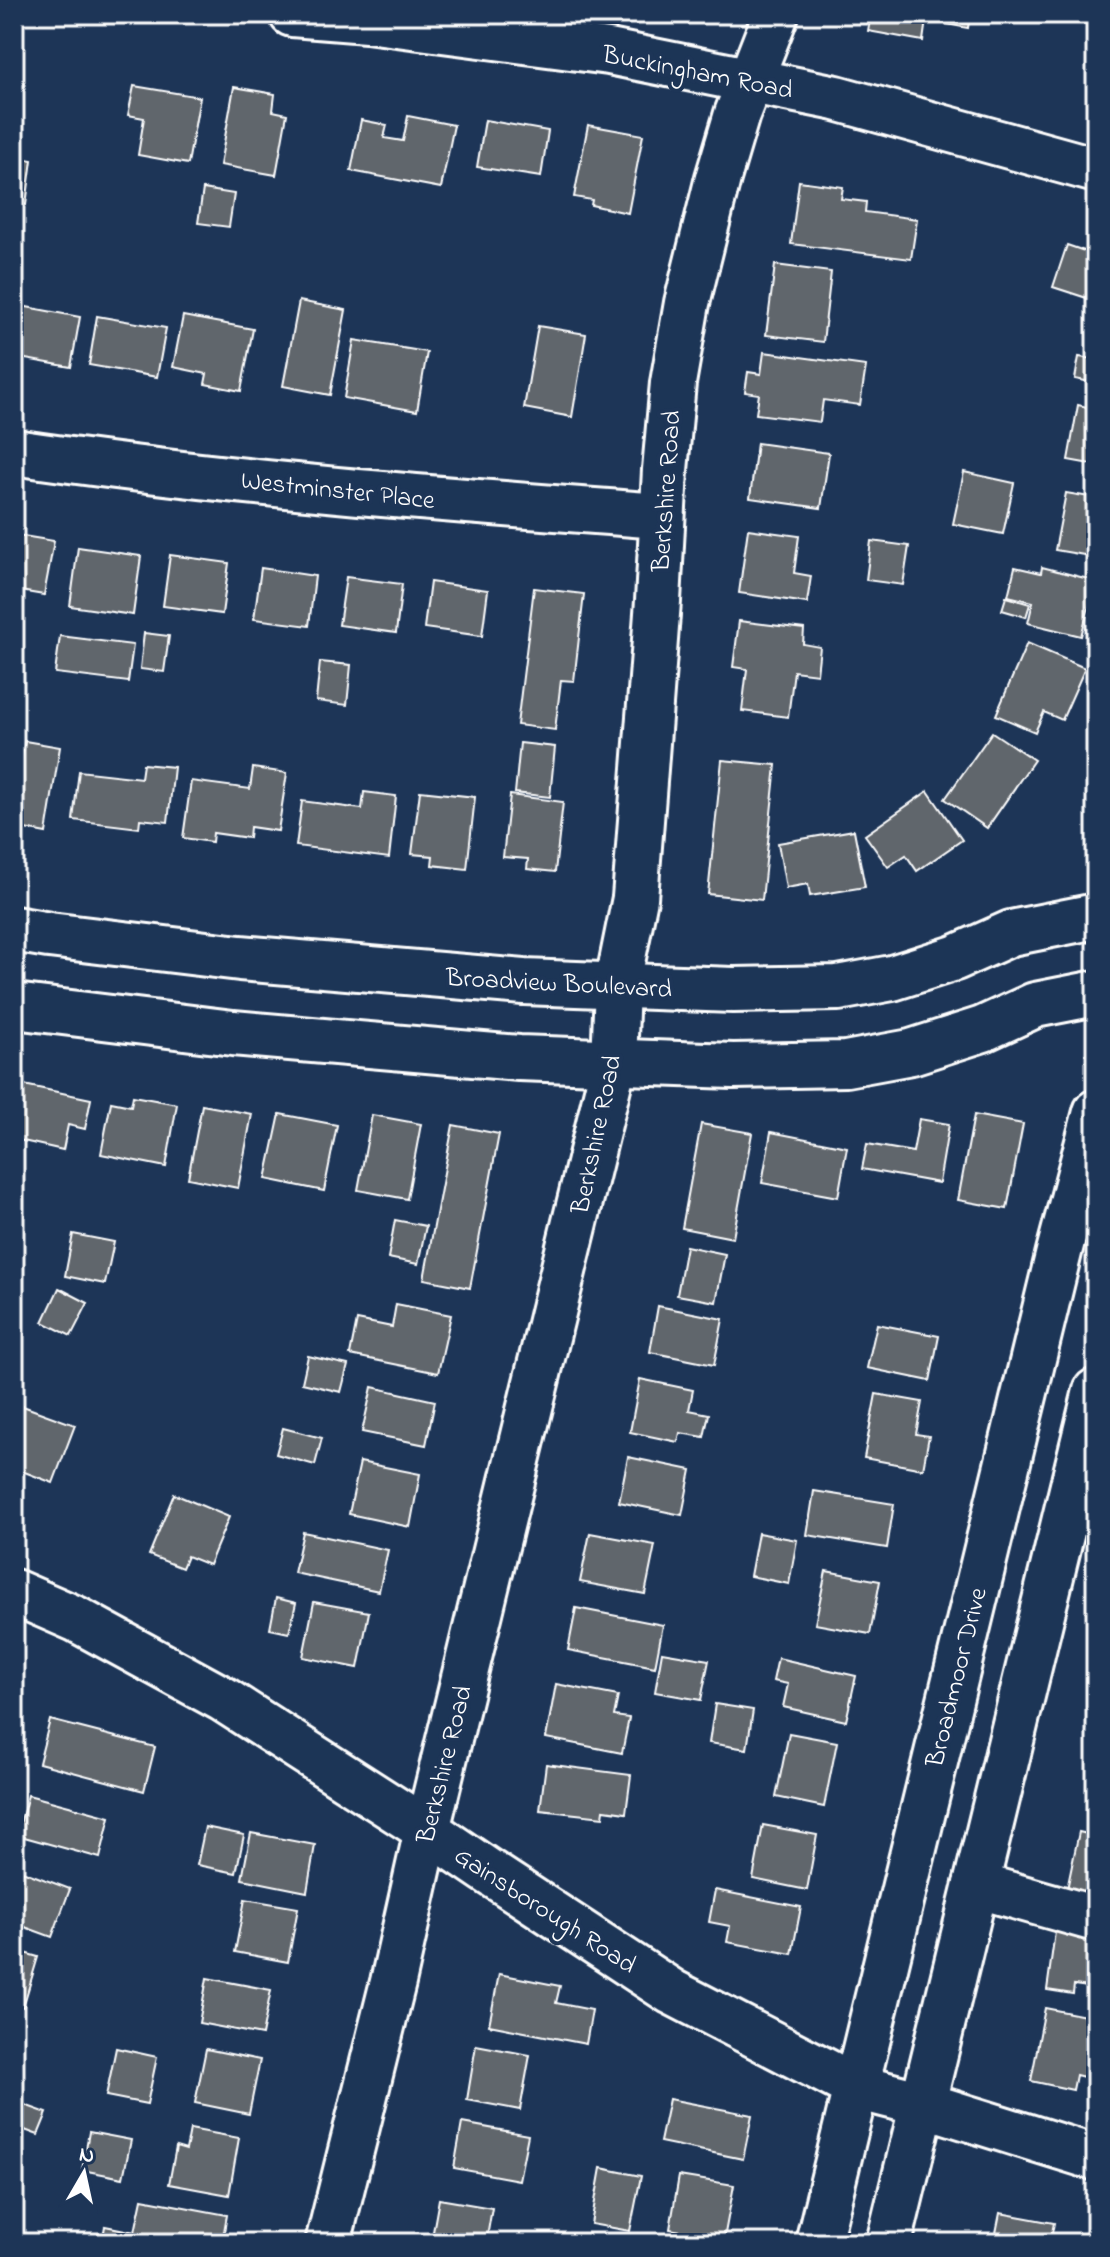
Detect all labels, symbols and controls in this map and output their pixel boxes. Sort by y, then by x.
street label: Buckingham Road [598,37,796,111]
street label: Berkshire Road [643,409,693,574]
street label: Westminster Place [239,463,437,521]
street label: Broadview Boulevard [444,960,673,1010]
street label: Berkshire Road [562,1051,633,1219]
street label: Broadmoor Drive [917,1584,999,1772]
street label: Berkshire Road [408,1681,484,1849]
street label: Gainsborough Road [446,1838,643,1985]
north arrow [44,2133,124,2213]
text: N [77,2139,97,2173]

